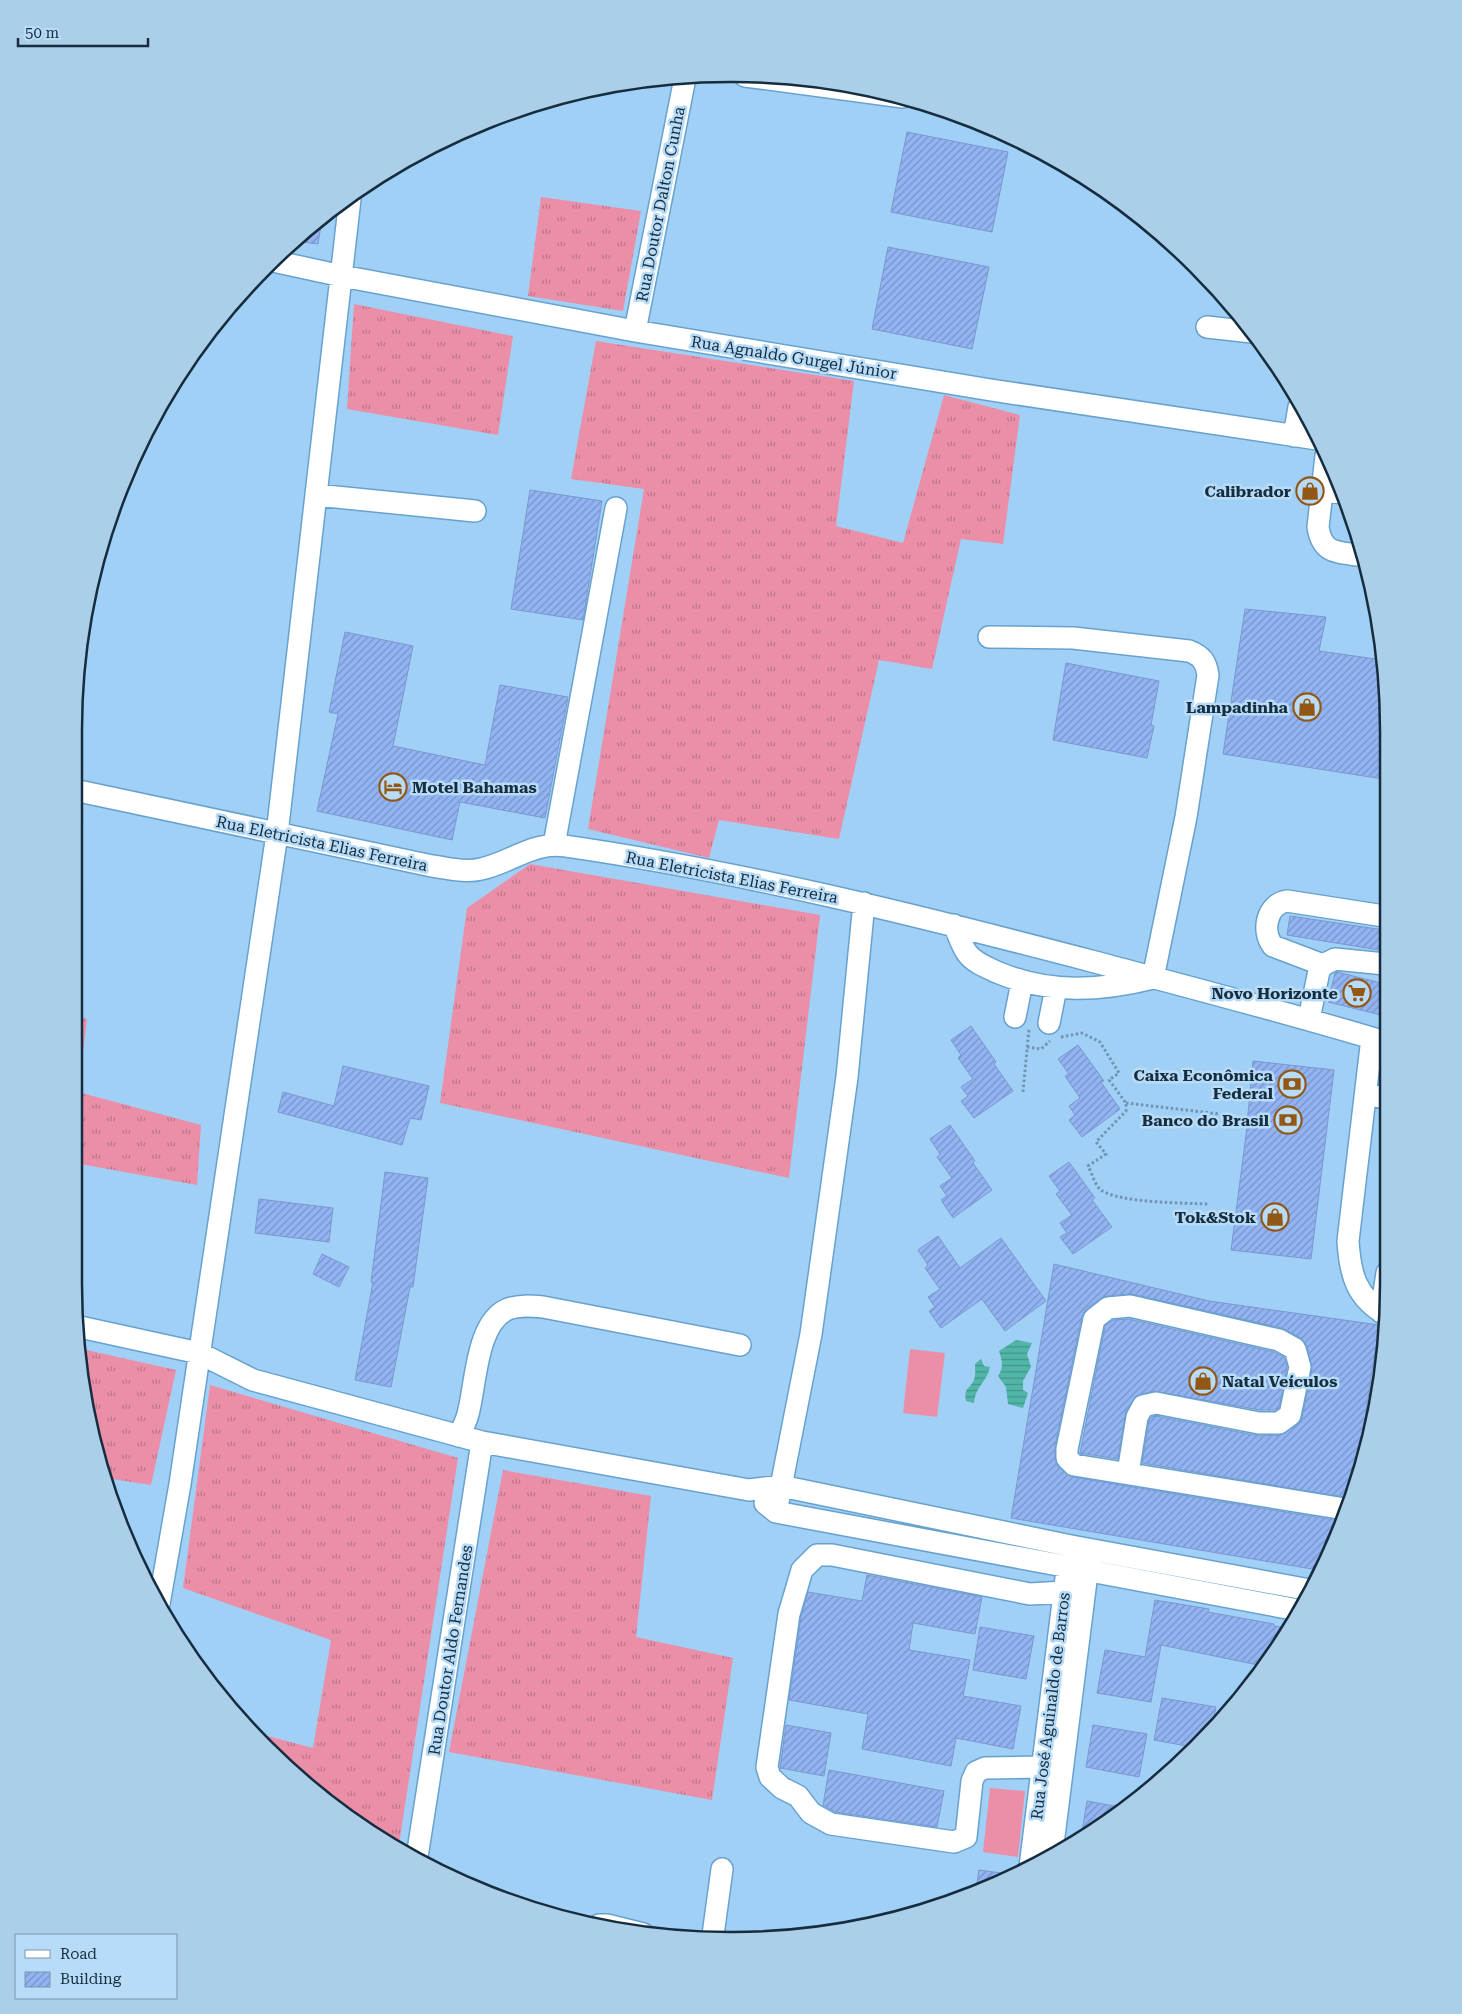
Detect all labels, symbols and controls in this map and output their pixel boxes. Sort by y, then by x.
scale bar [18,15,148,47]
text: 50 m [25,24,60,42]
street label: Rua Doutor Dalton Cunha [632,104,689,303]
street label: Rua Agnaldo Gurgel Júnior [690,332,899,383]
shop icon: Calibrador [1295,476,1325,506]
place label: Calibrador [1204,482,1291,501]
shop icon: Lampadinha [1292,692,1322,722]
place label: Lampadinha [1186,698,1289,717]
hotel icon: Motel Bahamas [378,772,408,802]
place label: Motel Bahamas [412,778,537,797]
street label: Rua Eletricista Elias Ferreira [214,812,430,875]
street label: Rua Eletricista Elias Ferreira [624,848,840,907]
supermarket icon: Novo Horizonte [1342,978,1372,1008]
place label: Novo Horizonte [1211,984,1338,1003]
place label: Caixa Econômica Federal [1134,1066,1274,1103]
bank icon: Caixa Econômica Federal [1277,1069,1307,1099]
bank icon: Banco do Brasil [1273,1105,1303,1135]
place label: Banco do Brasil [1142,1111,1270,1130]
shop icon: Tok&Stok [1260,1202,1290,1232]
place label: Tok&Stok [1175,1208,1256,1227]
shop icon: Natal Veículos [1188,1366,1218,1396]
place label: Natal Veículos [1222,1372,1337,1391]
street label: Rua Doutor Aldo Fernandes [424,1543,477,1757]
street label: Rua José Aguinaldo de Barros [1027,1591,1074,1821]
legend [15,1934,178,1999]
text: Road [60,1945,97,1963]
text: Building [60,1970,122,1988]

